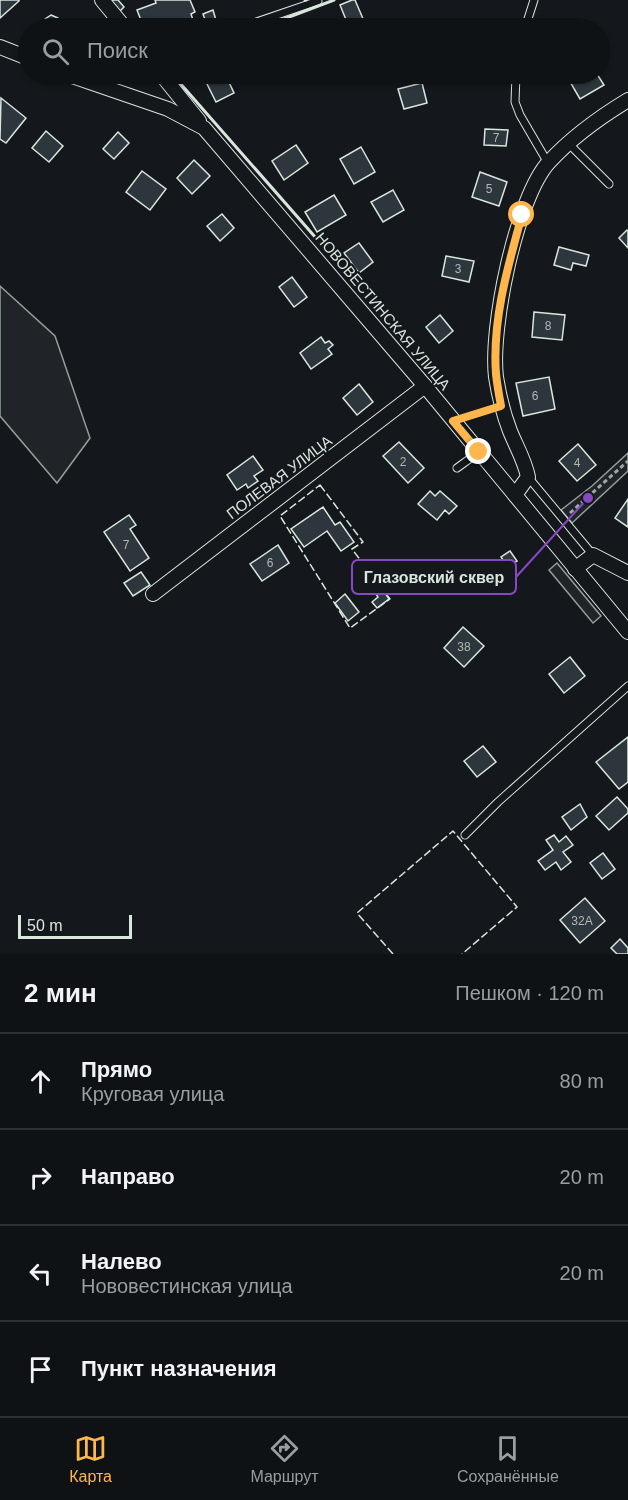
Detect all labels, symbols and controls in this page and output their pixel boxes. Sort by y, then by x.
search box [18,18,610,84]
icon: search [39,35,72,68]
text: Поиск [87,38,148,63]
house number: 7 [493,131,500,145]
house number: 5 [486,182,493,196]
route start [508,201,534,227]
street label: НОВОВЕСТИНСКАЯ УЛИЦА [312,229,454,393]
house number: 3 [455,262,462,276]
house number: 8 [545,319,552,333]
house number: 6 [532,389,539,403]
street label: ПОЛЕВАЯ УЛИЦА [223,432,335,522]
route end [465,438,491,464]
house number: 2 [400,455,407,469]
house number: 4 [574,456,581,470]
house number: 7 [123,538,130,552]
house number: 6 [267,556,274,570]
callout: Глазовский сквер [352,560,516,594]
text: Глазовский сквер [364,569,504,586]
house number: 38 [457,640,471,654]
scale bar [18,912,132,940]
house number: 32А [571,914,593,928]
text: 50 m [27,917,63,934]
text: 2 мин [24,978,97,1008]
text: Пешком · 120 m [455,982,604,1004]
text: Прямо [81,1057,152,1082]
icon: ahead [24,1065,57,1098]
text: 80 m [560,1070,604,1092]
text: Круговая улица [81,1083,224,1105]
icon: right [24,1161,57,1194]
text: Направо [81,1164,175,1189]
text: 20 m [560,1166,604,1188]
text: Налево [81,1249,162,1274]
icon: left [24,1257,57,1290]
text: 20 m [560,1262,604,1284]
text: Нововестинская улица [81,1275,293,1297]
icon: arrive [24,1353,57,1386]
text: Пункт назначения [81,1356,277,1381]
tab: Карта [69,1432,112,1486]
tab: Маршрут [250,1432,319,1486]
tab: Сохранённые [457,1432,559,1486]

